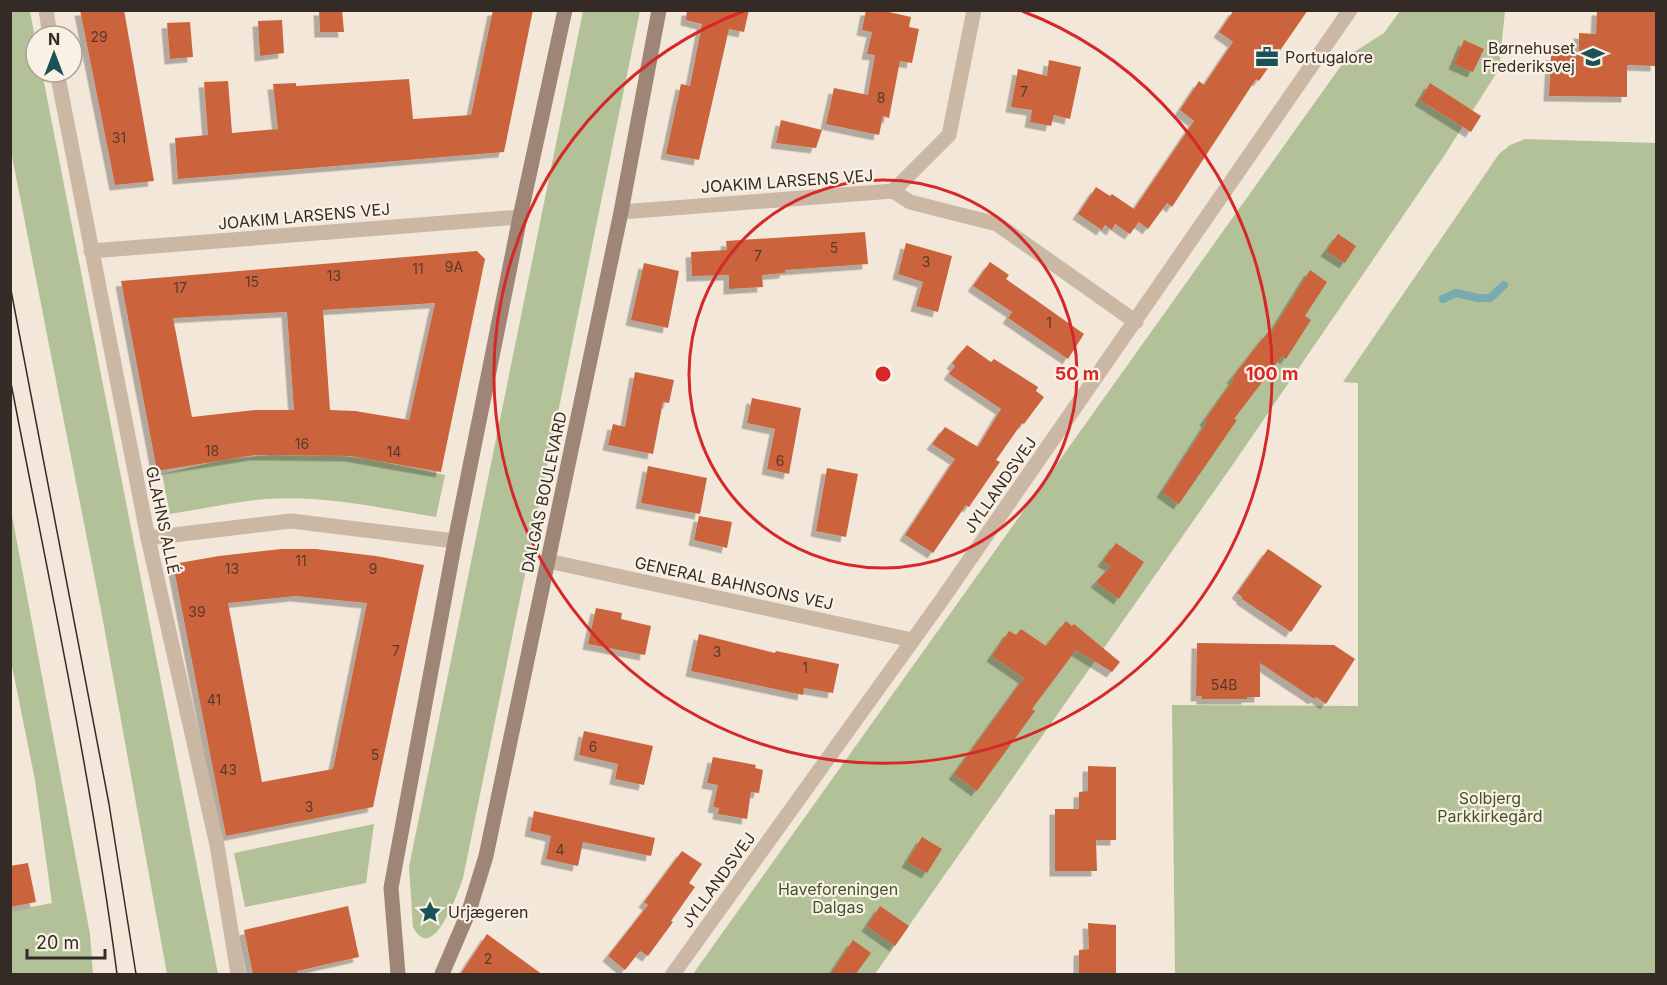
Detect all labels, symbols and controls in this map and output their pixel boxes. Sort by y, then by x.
north arrow [24,24,84,84]
house number: 29 [90,28,108,45]
text: N [48,29,60,49]
place label: Børnehuset Frederiksvej [1483,38,1575,76]
office icon: Portugalore [1254,44,1280,70]
school or university icon: Børnehuset Frederiksvej [1580,44,1606,70]
place label: Portugalore [1285,47,1373,67]
house number: 7 [1020,83,1028,100]
house number: 8 [877,89,885,106]
house number: 31 [112,129,126,146]
street label: JOAKIM LARSENS VEJ [700,165,874,197]
street label: JOAKIM LARSENS VEJ [217,199,391,233]
house number: 5 [830,239,838,256]
house number: 7 [754,247,762,264]
house number: 3 [922,253,930,270]
house number: 9A [445,258,464,275]
house number: 11 [412,260,424,277]
house number: 13 [327,267,341,284]
house number: 15 [245,273,259,290]
house number: 17 [173,279,187,296]
house number: 1 [1046,314,1052,331]
text: 50 m [1055,363,1099,384]
text: 100 m [1246,363,1298,384]
centre of rings [873,364,893,384]
street label: DALGAS BOULEVARD [517,410,571,574]
street label: JYLLANDSVEJ [959,433,1041,537]
house number: 16 [295,435,309,452]
house number: 18 [205,442,219,459]
house number: 14 [387,443,401,460]
house number: 6 [776,452,784,469]
street label: GLAHNS ALLÉ [142,464,184,576]
house number: 11 [295,552,307,569]
street label: GENERAL BAHNSONS VEJ [633,552,835,614]
house number: 13 [225,560,239,577]
house number: 9 [369,560,377,577]
house number: 39 [188,603,206,620]
house number: 7 [392,642,400,659]
house number: 3 [713,643,721,660]
house number: 1 [802,659,808,676]
house number: 54B [1211,676,1237,693]
house number: 41 [207,691,221,708]
house number: 6 [589,738,597,755]
house number: 5 [371,746,379,763]
house number: 43 [219,761,237,778]
park label: Solbjerg Parkkirkegård [1437,788,1543,826]
house number: 3 [305,798,313,815]
street label: JYLLANDSVEJ [677,829,759,931]
house number: 4 [555,841,565,858]
park label: Haveforeningen Dalgas [778,879,898,917]
place icon: Urjægeren [417,899,443,925]
place label: Urjægeren [448,902,528,922]
scale bar [27,922,105,960]
text: 20 m [36,932,79,953]
house number: 2 [484,950,492,967]

